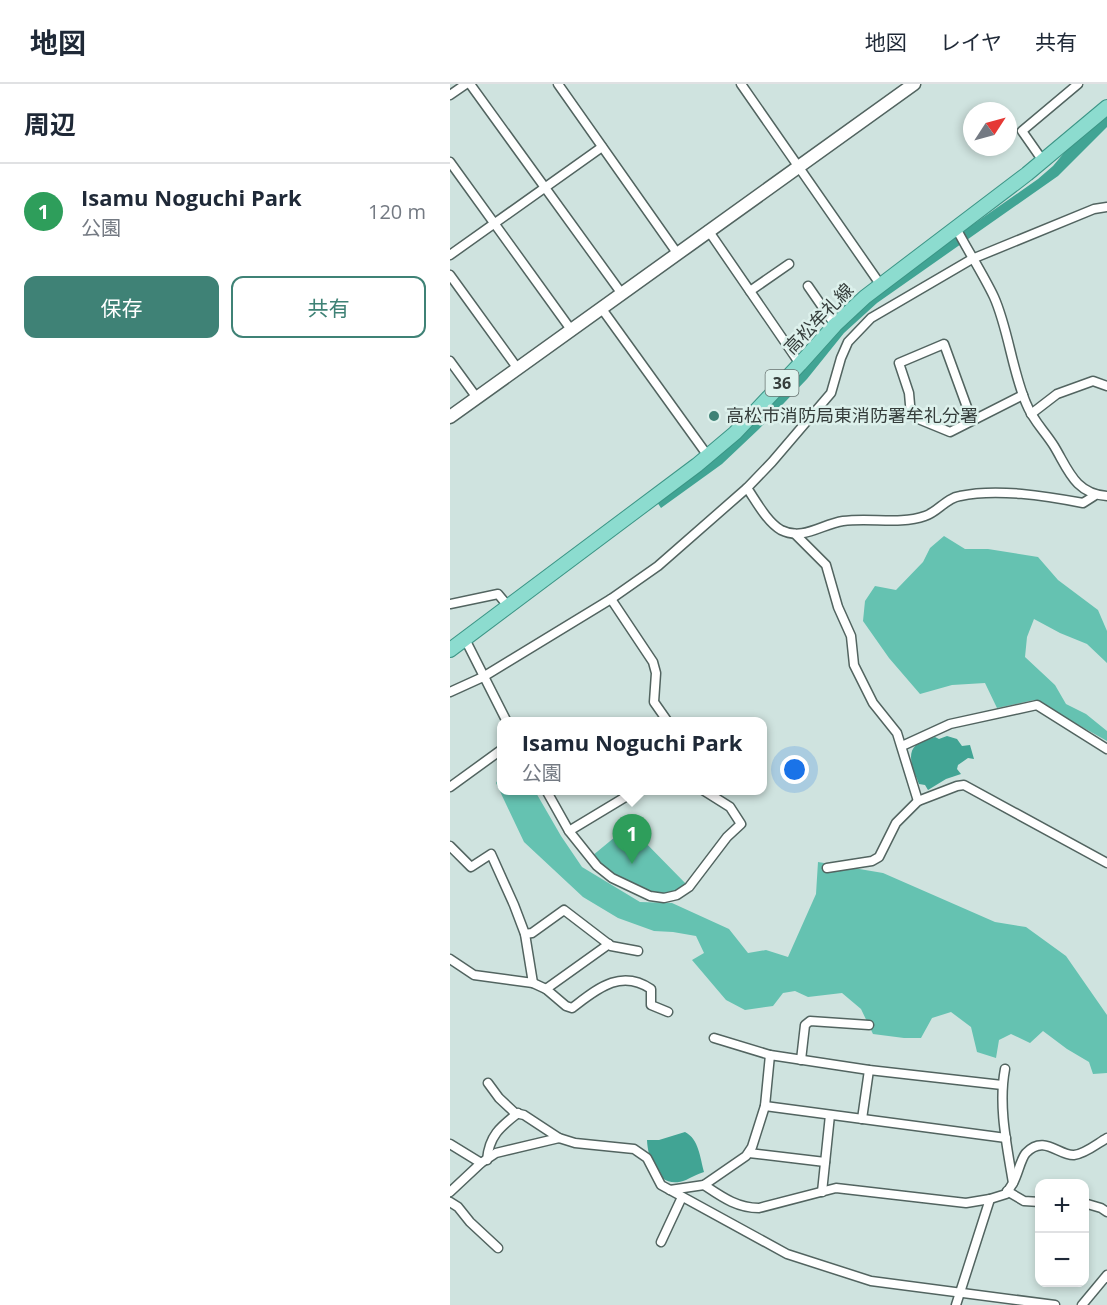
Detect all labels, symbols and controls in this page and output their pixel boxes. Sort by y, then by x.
text: 地図 [30,23,86,61]
text: 地図 [865,28,907,56]
text: レイヤ [940,28,1002,56]
text: 共有 [1035,28,1077,56]
north arrow [963,102,1017,156]
text: 周辺 [24,106,76,142]
text: Isamu Noguchi Park [81,182,302,212]
text: 1 [38,198,49,225]
text: 120 m [368,198,426,225]
text: 公園 [81,214,121,241]
button: 保存 [24,276,219,338]
button: 共有 [231,276,426,338]
street label: 高松牟礼線 [778,278,858,359]
road number: 36 [766,370,798,396]
place label: 高松市消防局東消防署牟礼分署 [726,403,978,427]
marker: 高松市消防局東消防署牟礼分署 [707,409,721,423]
popup [497,717,767,795]
text: Isamu Noguchi Park [522,727,742,757]
your location [780,755,809,784]
text: 公園 [522,759,562,786]
pin: 1 [612,814,651,864]
map controls [1035,1179,1089,1287]
button: + [1035,1179,1089,1233]
button: − [1035,1233,1089,1287]

